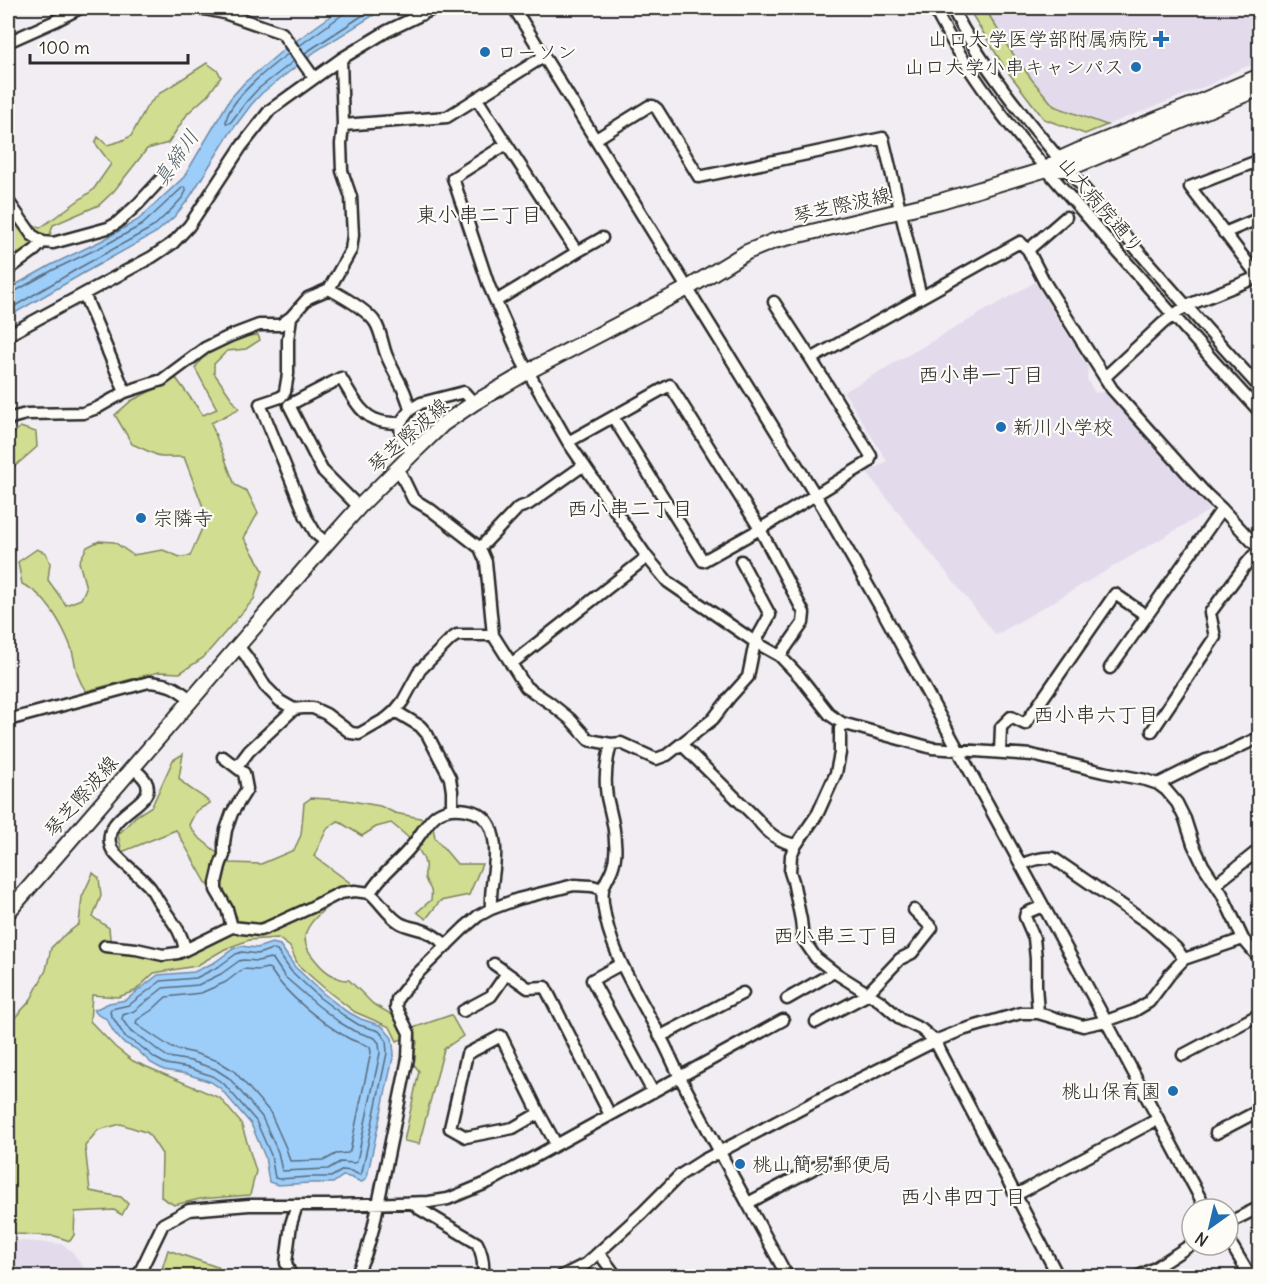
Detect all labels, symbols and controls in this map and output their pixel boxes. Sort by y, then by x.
place label: 山口大学医学部附属病院 [928,26,1148,51]
scale bar [30,27,188,65]
marker: 山口大学医学部附属病院 [1152,30,1170,48]
text: 100 m [39,36,90,59]
place label: ローソン [497,39,577,64]
marker: ローソン [478,45,492,59]
place label: 山口大学小串キャンパス [905,54,1124,79]
marker: 山口大学小串キャンパス [1129,60,1143,74]
water label: 真締川 [146,124,205,191]
street label: 山大病院通り [1053,151,1150,259]
street label: 琴芝際波線 [790,181,893,228]
district label: 東小串二丁目 [416,201,542,228]
district label: 西小串一丁目 [918,361,1044,388]
street label: 琴芝際波線 [362,392,453,477]
place label: 新川小学校 [1013,414,1113,439]
marker: 新川小学校 [994,420,1008,434]
district label: 西小串二丁目 [567,495,693,522]
place label: 宗隣寺 [153,505,213,530]
marker: 宗隣寺 [134,511,148,525]
district label: 西小串六丁目 [1033,701,1159,728]
street label: 琴芝際波線 [38,750,123,842]
district label: 西小串三丁目 [773,922,899,949]
place label: 桃山保育園 [1061,1078,1161,1103]
marker: 桃山保育園 [1166,1084,1180,1098]
place label: 桃山簡易郵便局 [752,1151,892,1176]
marker: 桃山簡易郵便局 [733,1157,747,1171]
district label: 西小串四丁目 [900,1183,1026,1210]
north arrow [1180,1197,1240,1257]
text: N [1191,1228,1212,1251]

